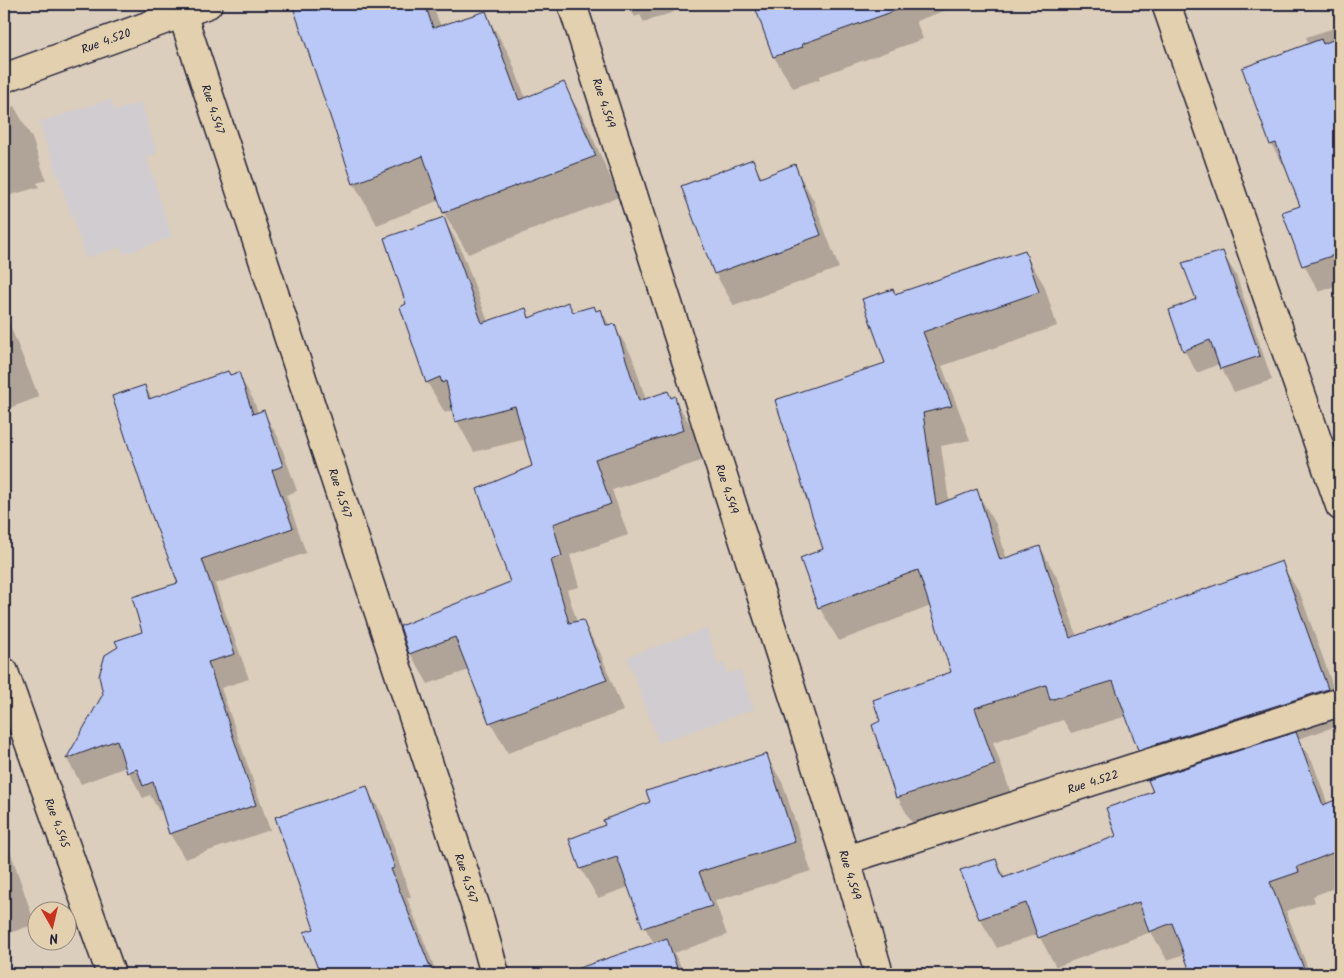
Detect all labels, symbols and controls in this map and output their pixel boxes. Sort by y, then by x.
street label: Rue 4.520 [79,24,134,59]
street label: Rue 4.549 [587,76,621,131]
street label: Rue 4.547 [196,82,230,137]
street label: Rue 4.549 [710,462,744,517]
street label: Rue 4.547 [323,466,357,521]
street label: Rue 4.522 [1065,765,1121,800]
street label: Rue 4.545 [39,796,75,852]
street label: Rue 4.549 [833,848,866,903]
street label: Rue 4.547 [449,851,483,906]
north arrow [28,900,78,950]
text: N [48,926,60,949]

